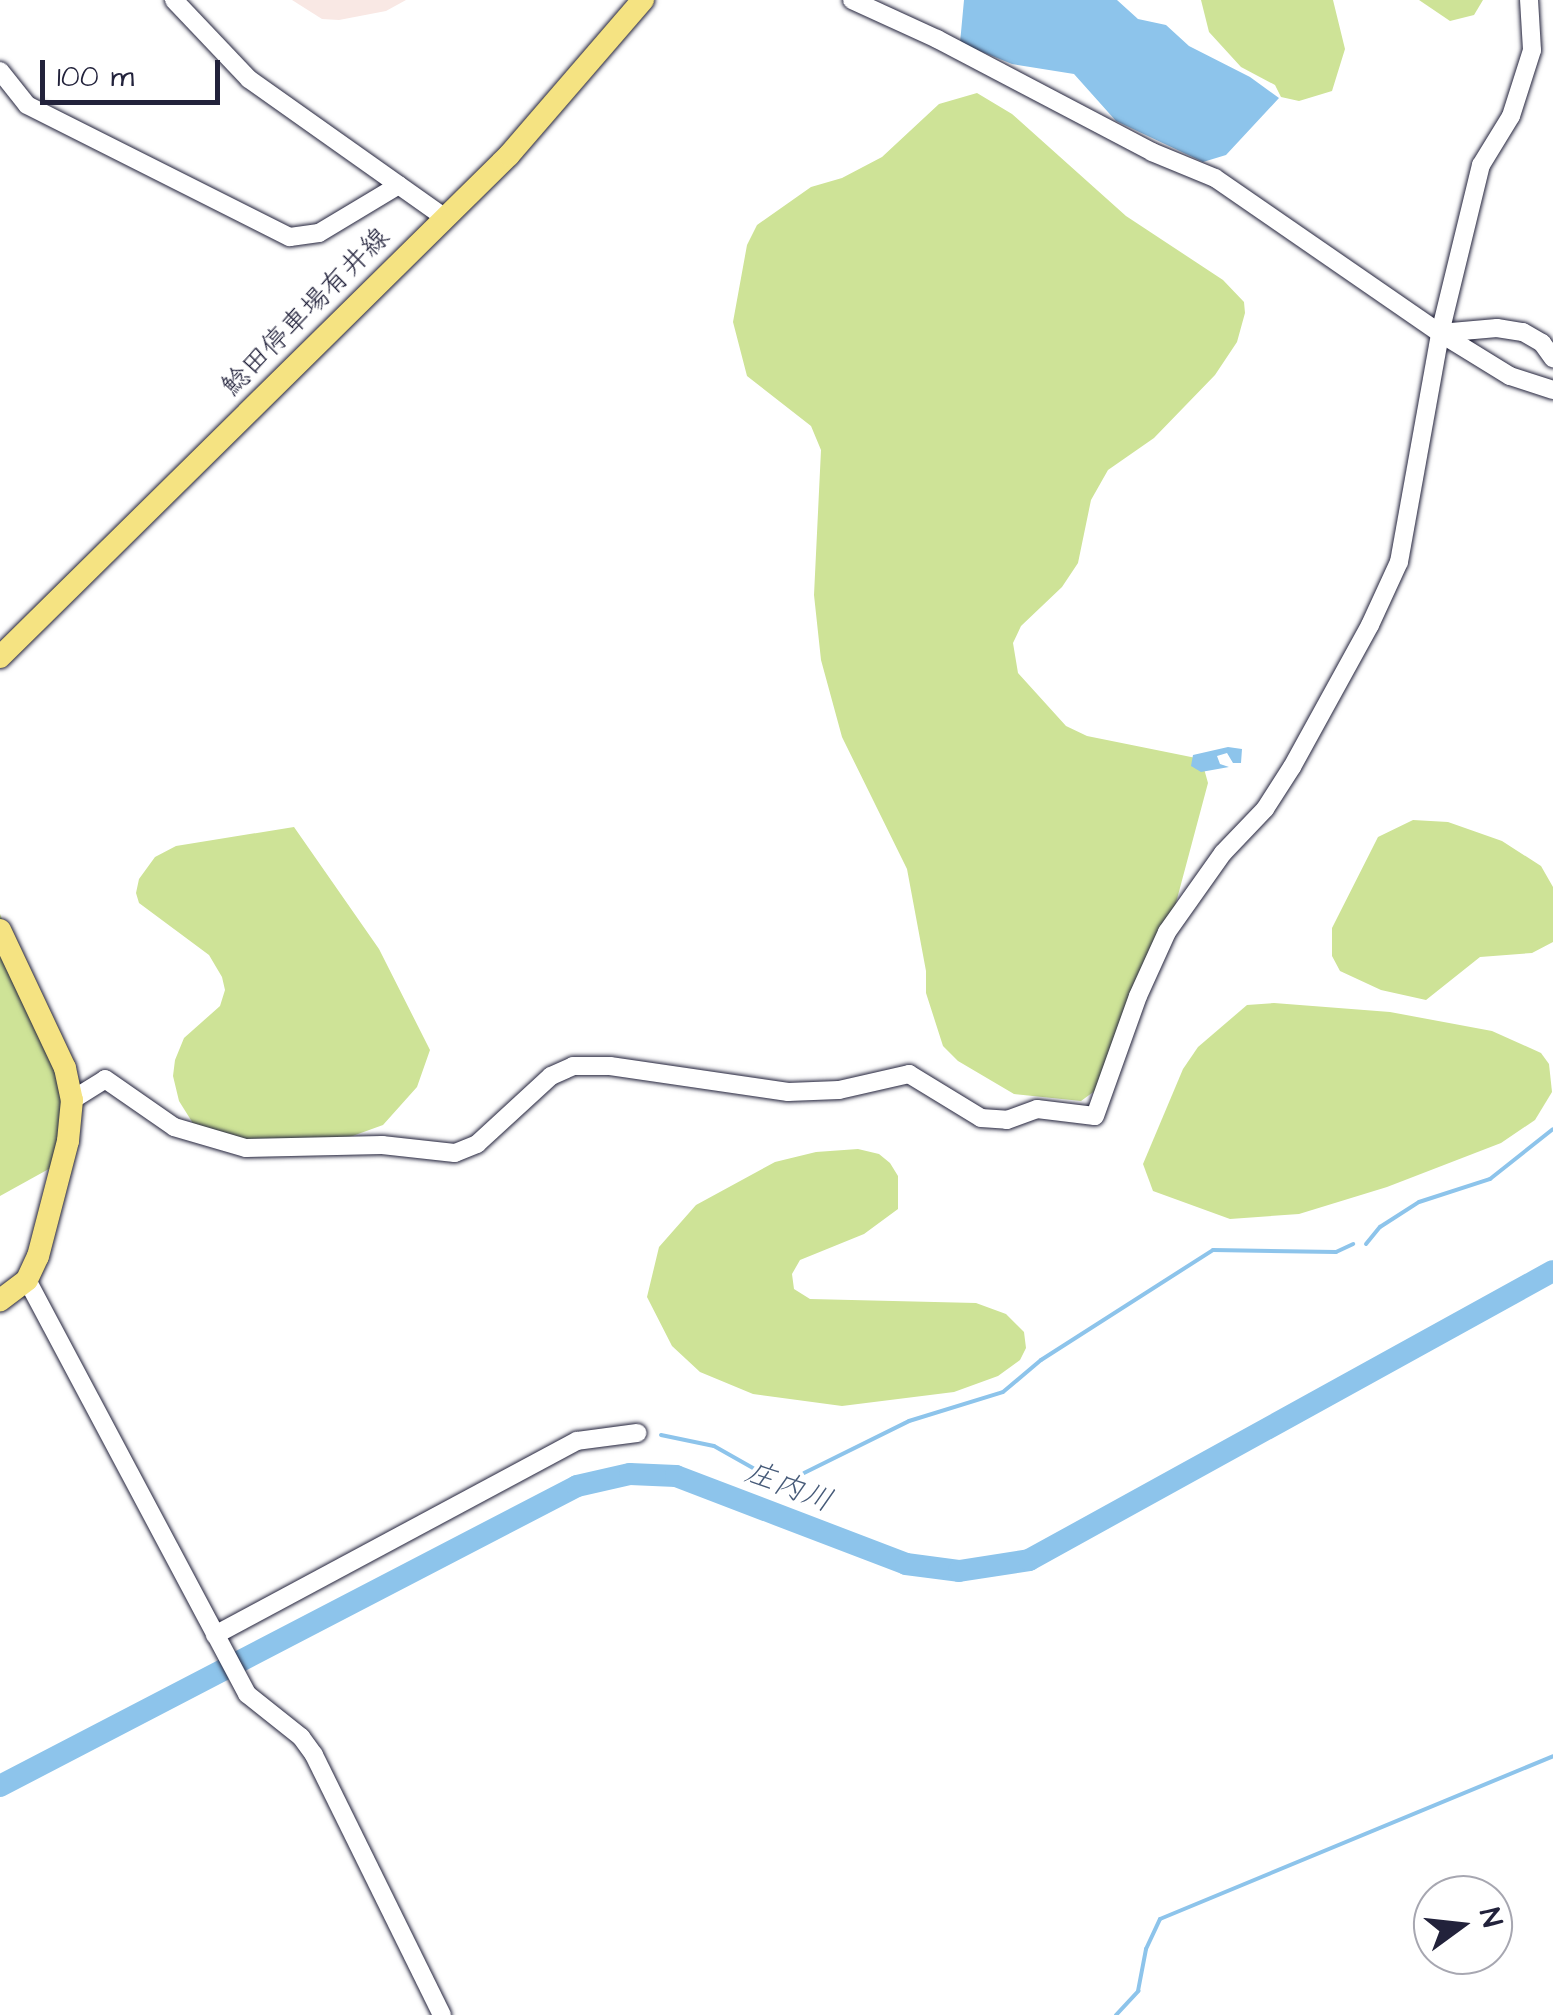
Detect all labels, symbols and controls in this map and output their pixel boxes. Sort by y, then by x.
scale bar [45,40,225,102]
text: 100 m [57,56,134,98]
street label: 鯰田停車場有井線 [215,221,397,403]
water label: 庄内川 [741,1454,837,1520]
north arrow [1413,1875,1513,1975]
text: N [1469,1904,1512,1931]

